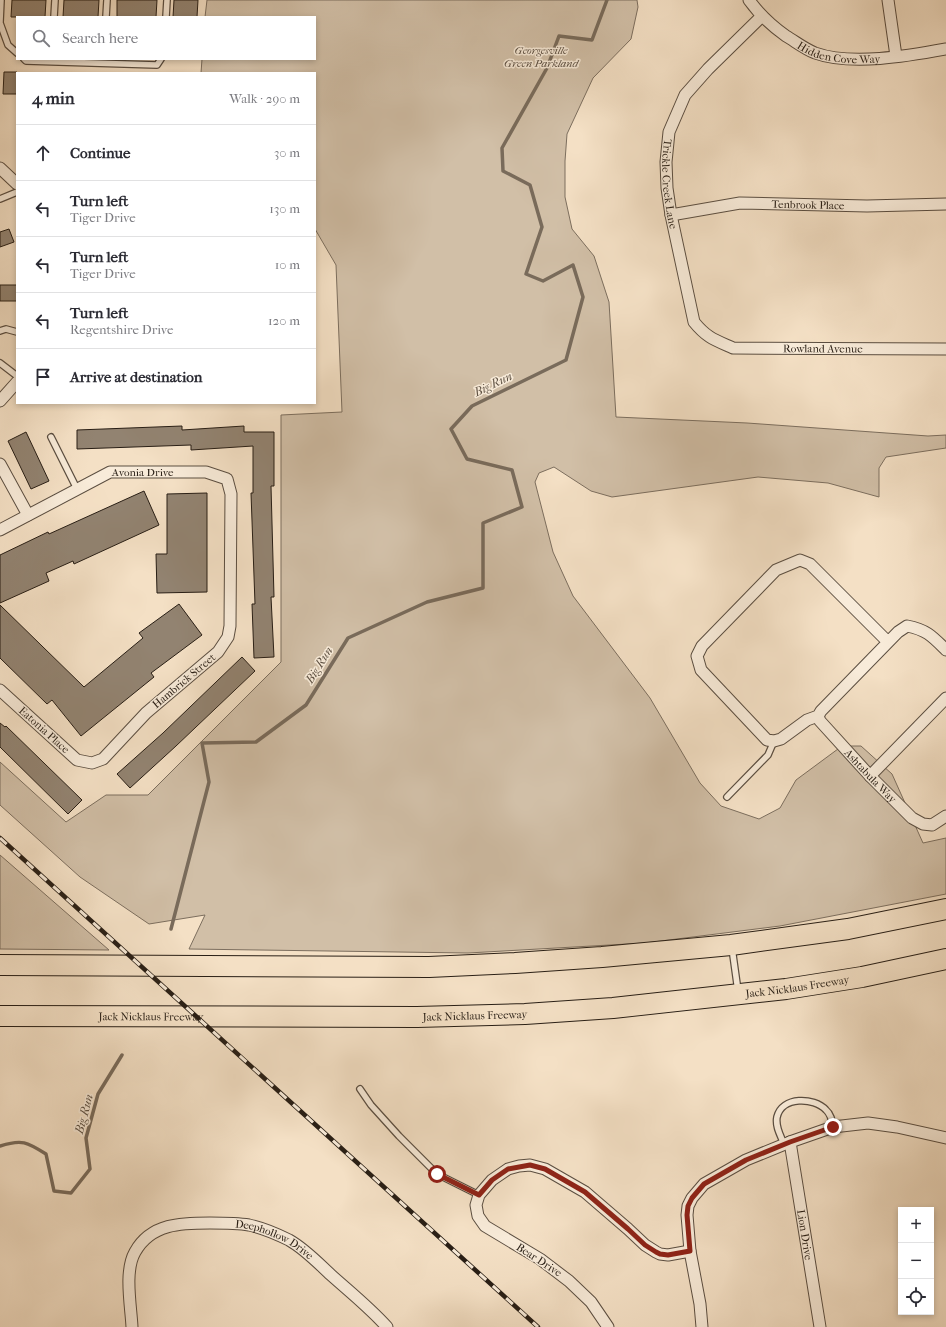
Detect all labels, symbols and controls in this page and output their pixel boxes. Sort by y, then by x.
search box [16,16,316,60]
icon: search [30,27,52,49]
text: Search here [62,29,138,47]
street label: Hidden Cove Way [795,38,882,66]
park label: Georgesville Green Parkland [504,44,580,70]
text: 4 min [32,88,75,108]
text: Walk · 290 m [229,91,300,106]
street label: Trickle Creek Lane [659,138,680,231]
icon: ahead [32,142,54,164]
text: Continue [70,144,130,162]
text: 30 m [274,145,300,160]
text: Turn left [70,192,128,210]
street label: Tenbrook Place [771,197,845,212]
icon: left [32,198,54,220]
text: 130 m [269,201,300,216]
text: Tiger Drive [70,210,136,225]
text: Turn left [70,248,128,266]
icon: left [32,254,54,276]
text: 10 m [275,257,300,272]
text: Tiger Drive [70,266,136,281]
text: Turn left [70,304,128,322]
icon: left [32,310,54,332]
text: 120 m [268,313,300,328]
text: Regentshire Drive [70,322,173,337]
street label: Rowland Avenue [783,342,863,355]
icon: arrive [32,366,54,388]
text: Arrive at destination [70,368,202,386]
water label: Big Run [471,369,515,400]
street label: Avonia Drive [111,466,174,479]
water label: Big Run [302,644,336,687]
street label: Hambrick Street [150,651,218,711]
street label: Eatonia Place [16,704,72,756]
street label: Ashtabula Way [841,745,900,806]
street label: Jack Nicklaus Freeway [744,972,851,1000]
street label: Jack Nicklaus Freeway [421,1007,529,1023]
street label: Jack Nicklaus Freeway [98,1010,205,1023]
water label: Big Run [72,1092,96,1136]
route end [824,1118,842,1136]
route start [428,1165,446,1183]
map controls [898,1207,934,1315]
button: + [898,1207,934,1243]
street label: Lion Drive [795,1209,816,1262]
street label: Deephollow Drive [235,1217,317,1262]
street label: Bear Drive [514,1240,565,1280]
button: − [898,1243,934,1279]
button: locate [898,1279,934,1315]

